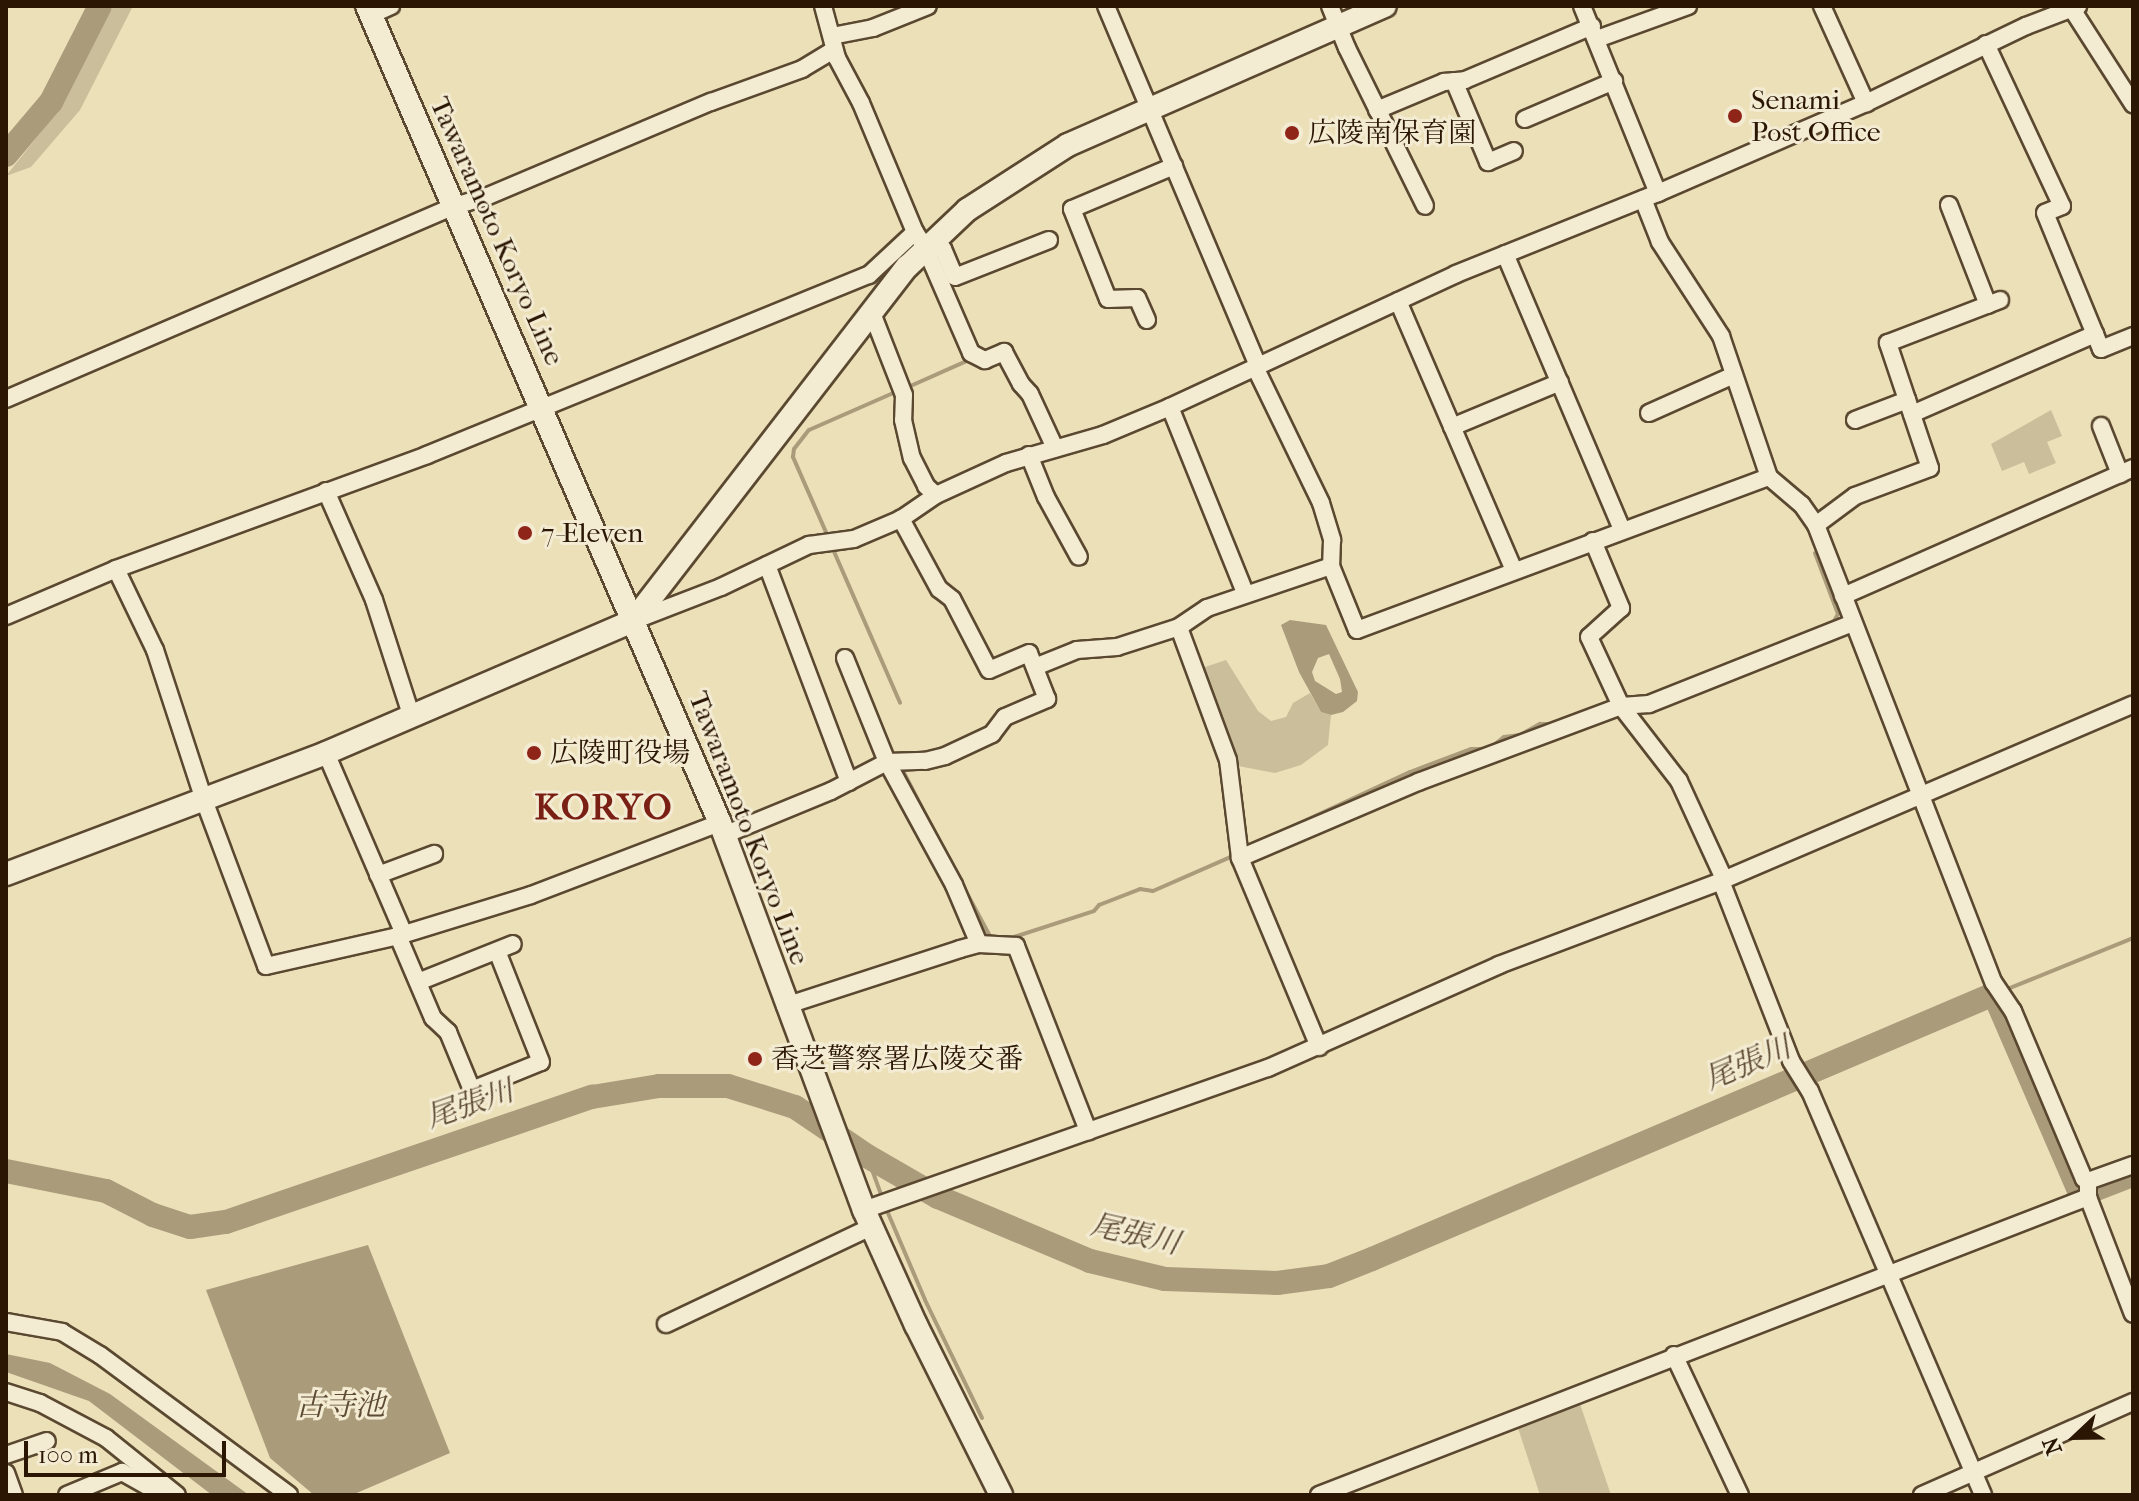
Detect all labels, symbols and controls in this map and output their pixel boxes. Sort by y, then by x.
place label: Senami Post Office [1751,83,1881,149]
street label: Tawaramoto Koryo Line [423,92,571,370]
marker: Senami Post Office [1726,107,1744,125]
place label: 広陵南保育園 [1308,116,1476,150]
marker: 広陵南保育園 [1283,124,1301,142]
place label: 7-Eleven [541,516,644,550]
marker: 7-Eleven [516,524,534,542]
street label: Tawaramoto Koryo Line [681,687,817,969]
place label: 広陵町役場 [550,736,690,770]
marker: 広陵町役場 [525,744,543,762]
district label: KORYO [534,786,674,830]
water label: 尾張川 [1700,1030,1796,1098]
place label: 香芝警察署広陵交番 [771,1042,1023,1076]
marker: 香芝警察署広陵交番 [746,1050,764,1068]
water label: 尾張川 [422,1073,518,1137]
water label: 尾張川 [1087,1207,1183,1263]
water label: 古寺池 [295,1388,385,1424]
north arrow [2035,1397,2115,1477]
scale bar [28,1425,230,1475]
text: N [2038,1433,2068,1459]
text: 100 m [38,1441,98,1469]

